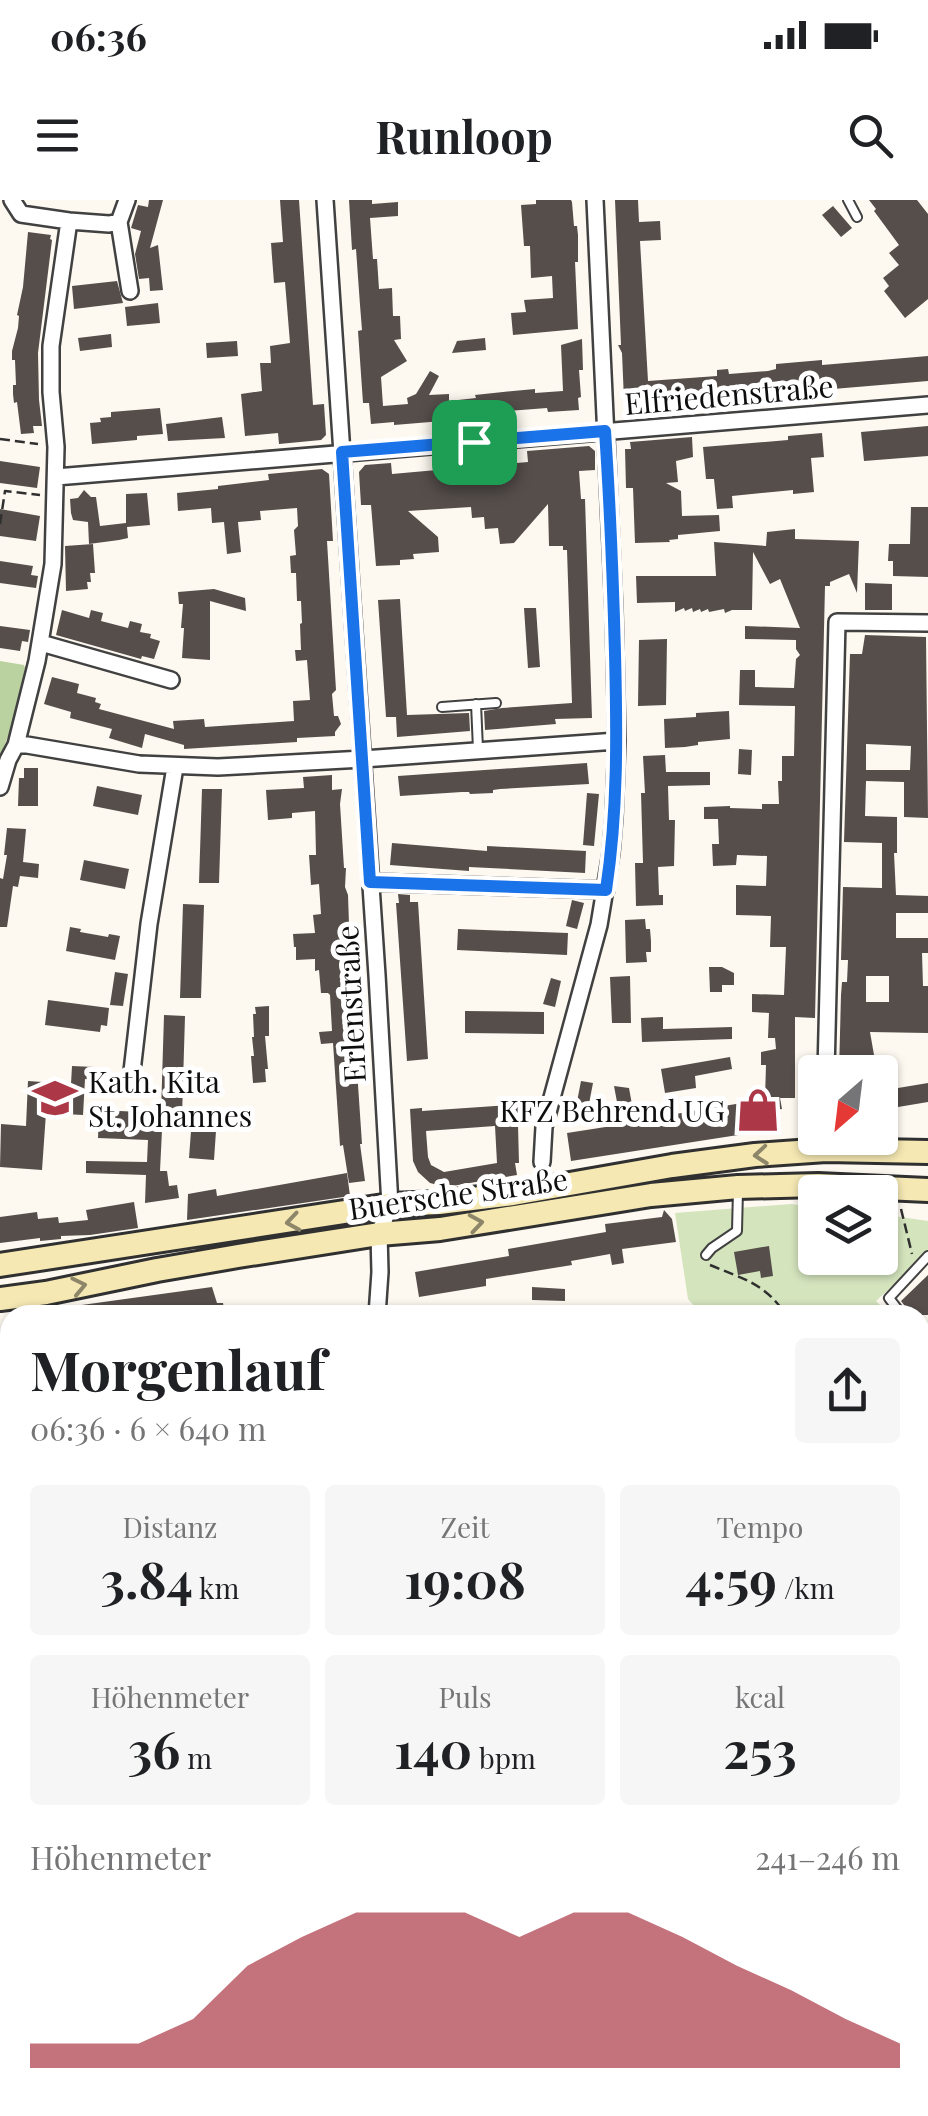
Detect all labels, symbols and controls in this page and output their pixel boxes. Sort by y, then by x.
text: 06:36 [50,10,147,61]
text: Runloop [375,105,553,165]
icon: menu [30,108,85,163]
icon: search [843,108,898,163]
street label: Elfriedenstraße [623,365,835,423]
pin [432,400,517,485]
icon: arrive [447,415,502,470]
street label: Erlenstraße [326,924,374,1084]
north arrow [798,1055,898,1155]
map controls [798,1055,898,1275]
place label: Kath. Kita St. Johannes [88,1061,252,1135]
school or university icon: Kath. Kita St. Johannes [31,1074,79,1122]
shop icon: KFZ Behrend UG [734,1086,782,1134]
place label: KFZ Behrend UG [499,1090,725,1130]
one-way arrow [752,1144,768,1165]
street label: Buersche Straße [346,1158,570,1228]
button: layers [798,1175,898,1275]
one-way arrow [285,1210,302,1231]
one-way arrow [468,1214,484,1235]
one-way arrow [70,1277,87,1298]
text: Morgenlauf [30,1331,326,1405]
button: share [795,1338,900,1443]
text: 06:36 · 6 × 640 m [30,1406,266,1449]
text: Distanz [123,1508,217,1545]
text: Zeit [441,1508,489,1545]
text: Tempo [717,1508,803,1545]
text: 3.84 [101,1545,193,1612]
text: 19:08 [404,1545,526,1612]
text: 4:59 [685,1545,777,1612]
text: km [193,1569,239,1606]
text: /km [777,1569,835,1606]
text: Höhenmeter [91,1678,249,1715]
text: Puls [438,1678,492,1715]
text: kcal [735,1678,785,1715]
text: 36 [128,1715,180,1782]
text: 140 [394,1715,472,1782]
text: 253 [723,1715,797,1782]
text: m [180,1739,212,1776]
text: bpm [472,1739,536,1776]
text: Höhenmeter [30,1835,211,1878]
text: 241–246 m [755,1835,900,1878]

